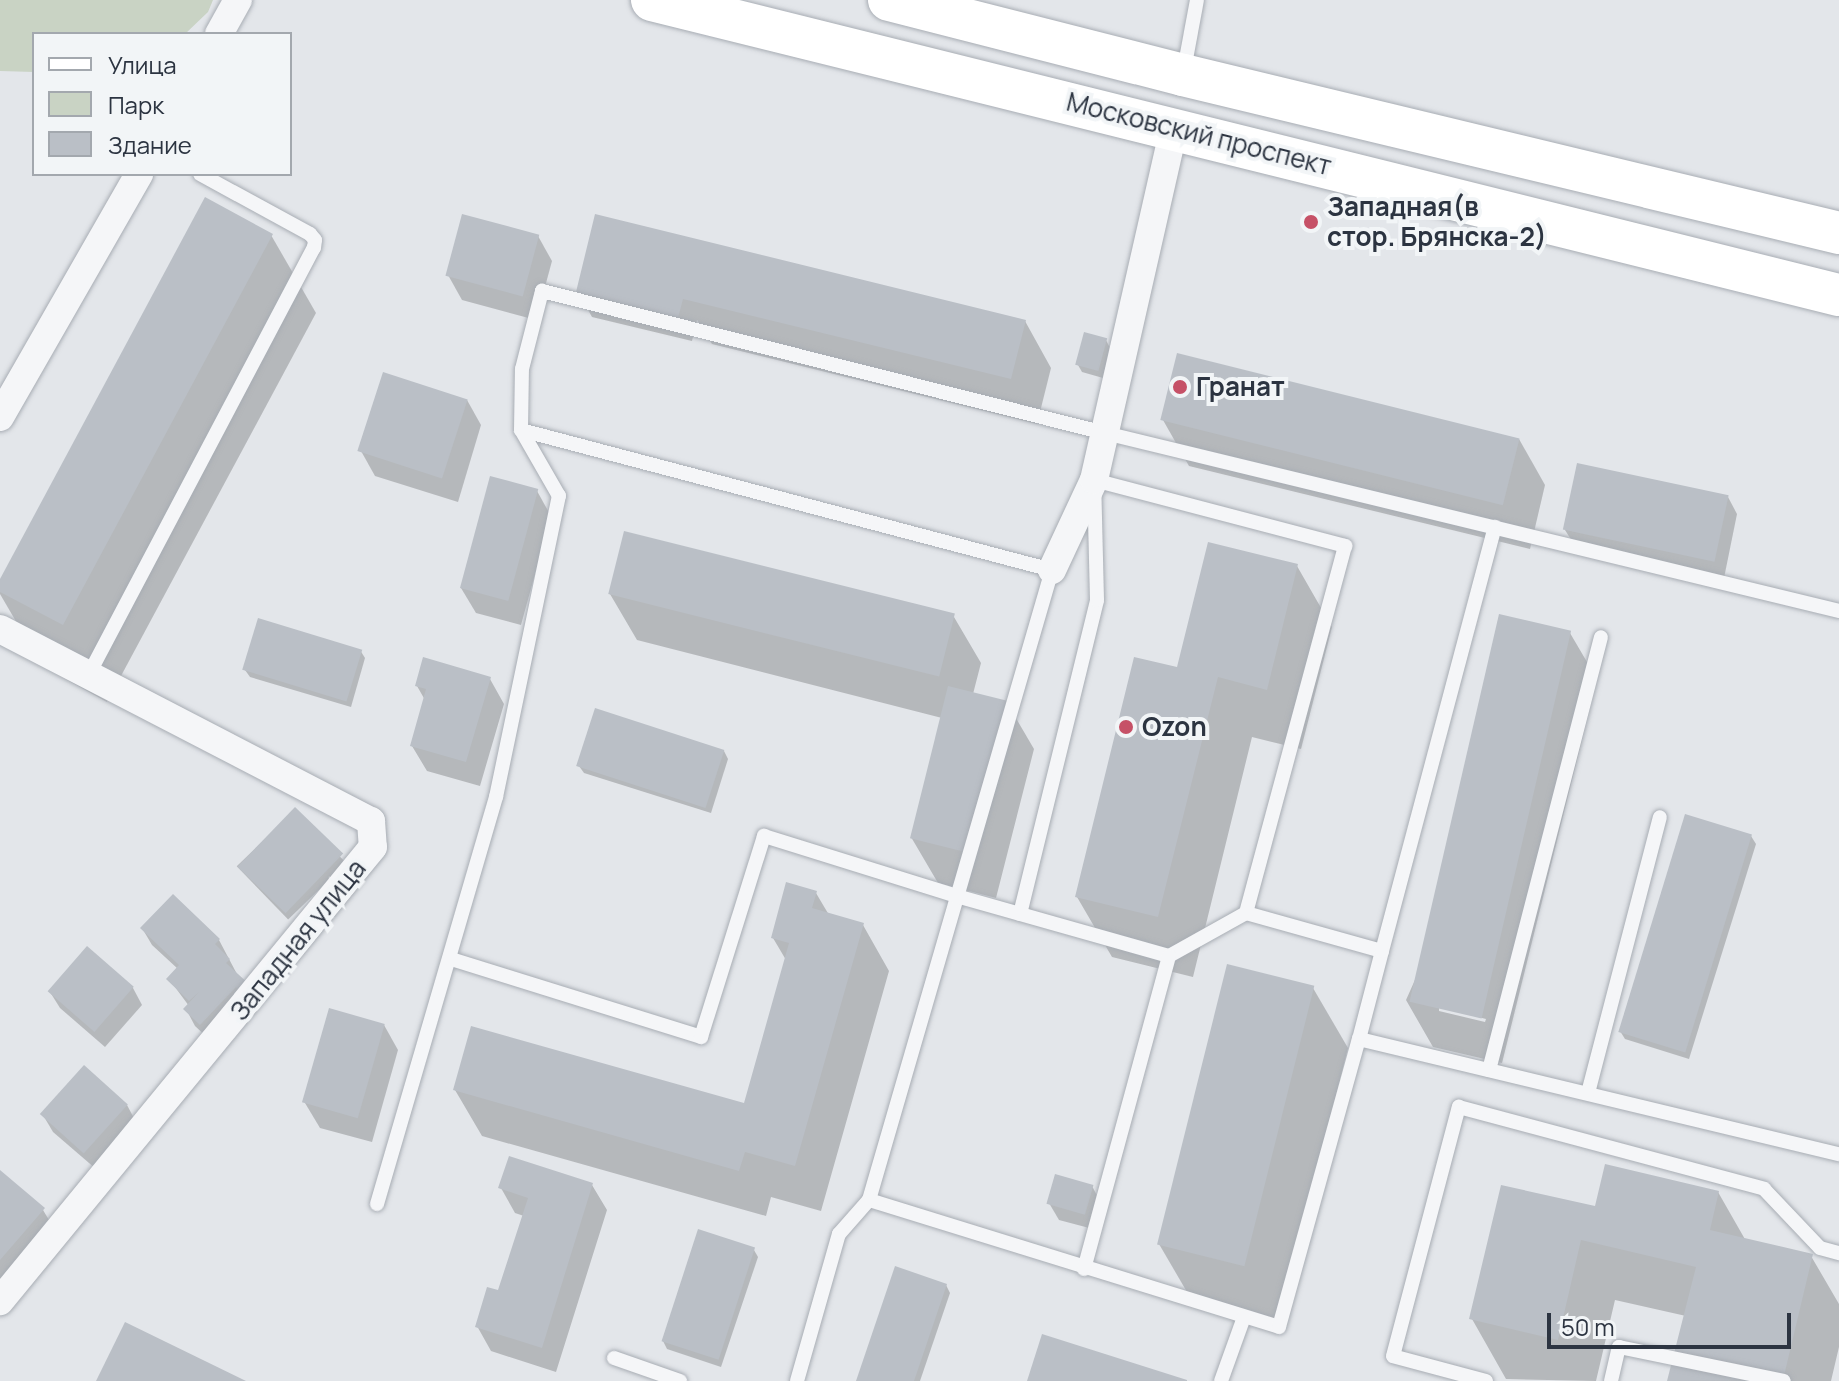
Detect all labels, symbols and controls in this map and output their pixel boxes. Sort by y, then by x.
legend [32,32,292,176]
text: Улица [108,48,177,81]
street label: Московский проспект [1063,86,1335,182]
text: Парк [108,88,164,121]
text: Здание [108,128,192,161]
place label: Западная(в стор. Брянска-2) [1327,191,1547,252]
marker: Западная(в стор. Брянска-2) [1302,213,1320,231]
place label: Гранат [1196,371,1285,403]
marker: Гранат [1171,378,1189,396]
place label: Ozon [1142,711,1207,743]
marker: Ozon [1117,718,1135,736]
street label: Западная улица [224,853,372,1027]
scale bar [1551,1297,1795,1347]
text: 50 m [1561,1310,1615,1343]

